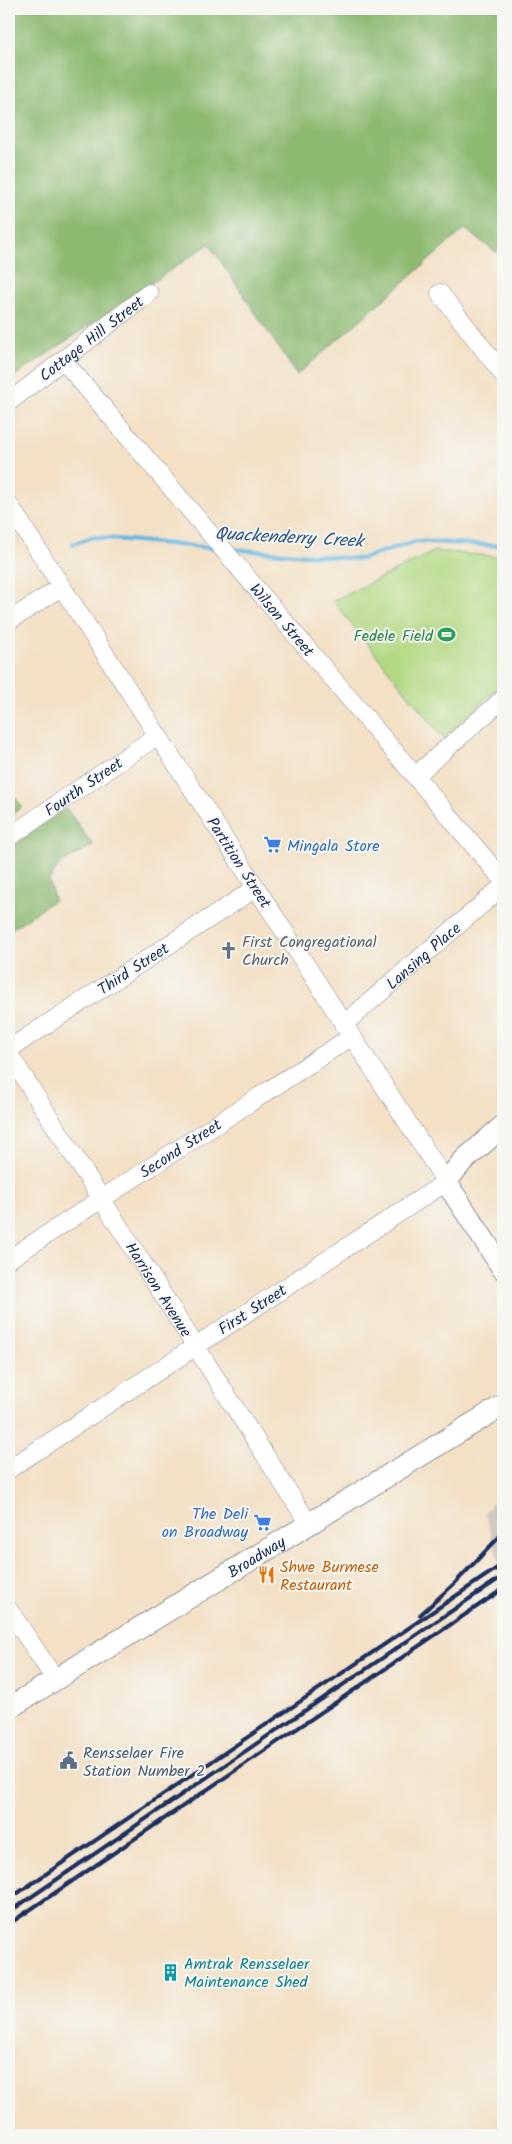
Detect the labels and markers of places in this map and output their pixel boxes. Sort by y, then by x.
place label: Fedele Field [353,624,434,649]
sports icon: Fedele Field [437,625,457,645]
place label: Mingala Store [287,834,379,859]
supermarket icon: Mingala Store [263,835,283,855]
place label: First Congregational Church [242,930,377,973]
church icon: First Congregational Church [218,940,238,960]
place label: The Deli on Broadway [162,1502,249,1545]
supermarket icon: The Deli on Broadway [252,1512,272,1532]
place label: Shwe Burmese Restaurant [280,1555,379,1598]
restaurant icon: Shwe Burmese Restaurant [256,1565,276,1585]
place label: Rensselaer Fire Station Number 2 [83,1741,205,1784]
public building icon: Rensselaer Fire Station Number 2 [59,1751,79,1771]
place label: Amtrak Rensselaer Maintenance Shed [184,1952,311,1995]
building icon: Amtrak Rensselaer Maintenance Shed [160,1962,180,1982]

